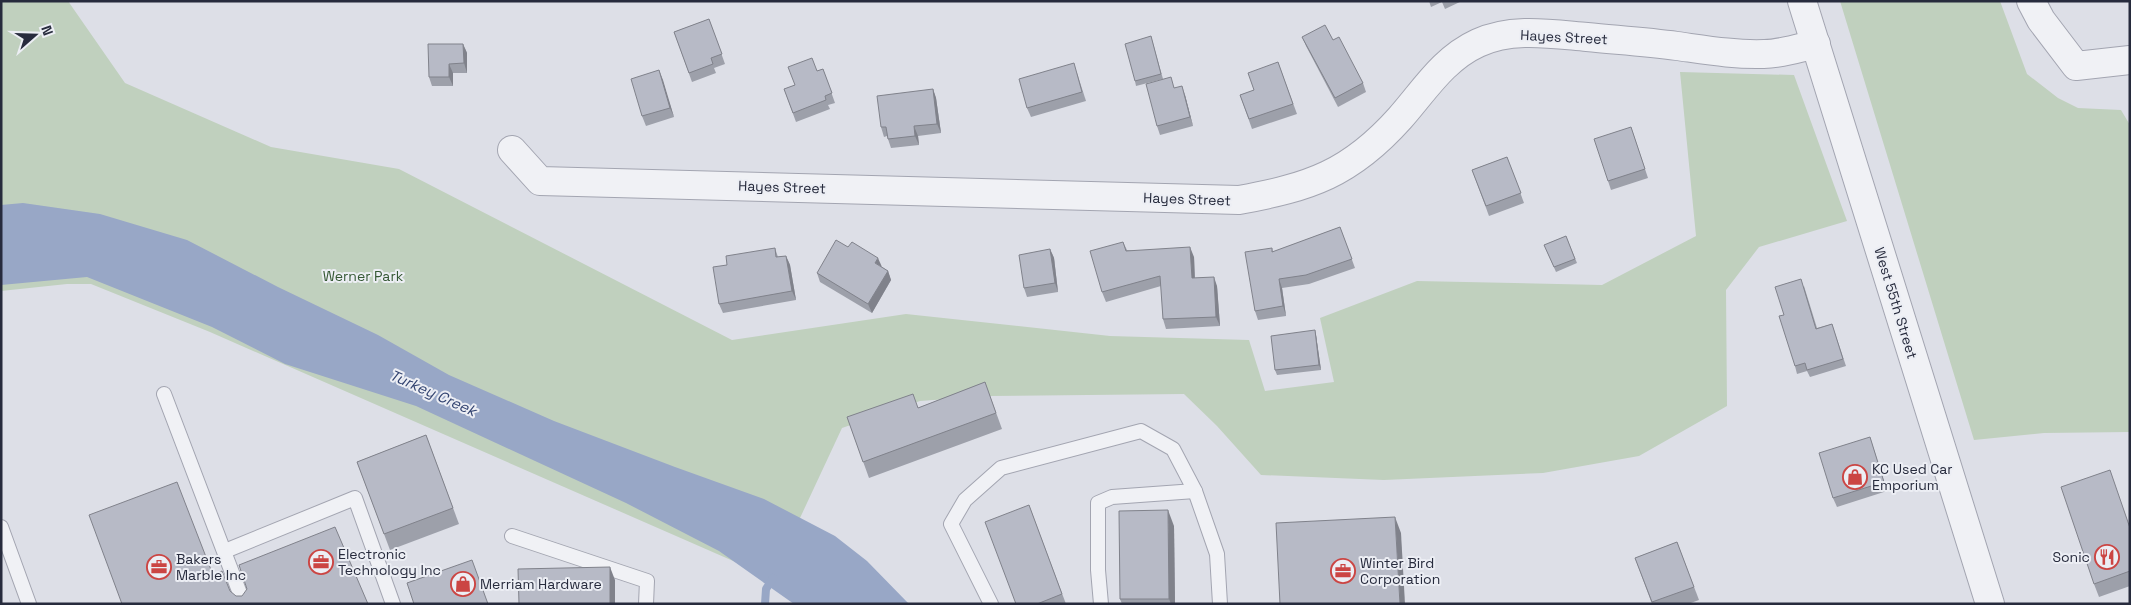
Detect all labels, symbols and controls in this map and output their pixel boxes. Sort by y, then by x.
north arrow [10,10,60,60]
text: N [37,23,57,38]
street label: Hayes Street [1520,26,1608,48]
street label: Hayes Street [738,176,826,198]
street label: Hayes Street [1143,188,1231,210]
street label: West 55th Street [1870,245,1922,361]
park label: Werner Park [323,267,404,285]
water label: Turkey Creek [387,365,481,421]
place label: KC Used Car Emporium [1872,460,1953,494]
shop icon: KC Used Car Emporium [1842,464,1868,490]
restaurant icon: Sonic [2094,544,2120,570]
place label: Electronic Technology Inc [338,545,441,579]
place label: Sonic [2052,548,2090,566]
office icon: Electronic Technology Inc [308,549,334,575]
place label: Bakers Marble Inc [176,550,246,584]
office icon: Bakers Marble Inc [146,554,172,580]
place label: Winter Bird Corporation [1360,554,1440,588]
office icon: Winter Bird Corporation [1330,558,1356,584]
shop icon: Merriam Hardware [450,571,476,597]
place label: Merriam Hardware [480,575,602,593]

